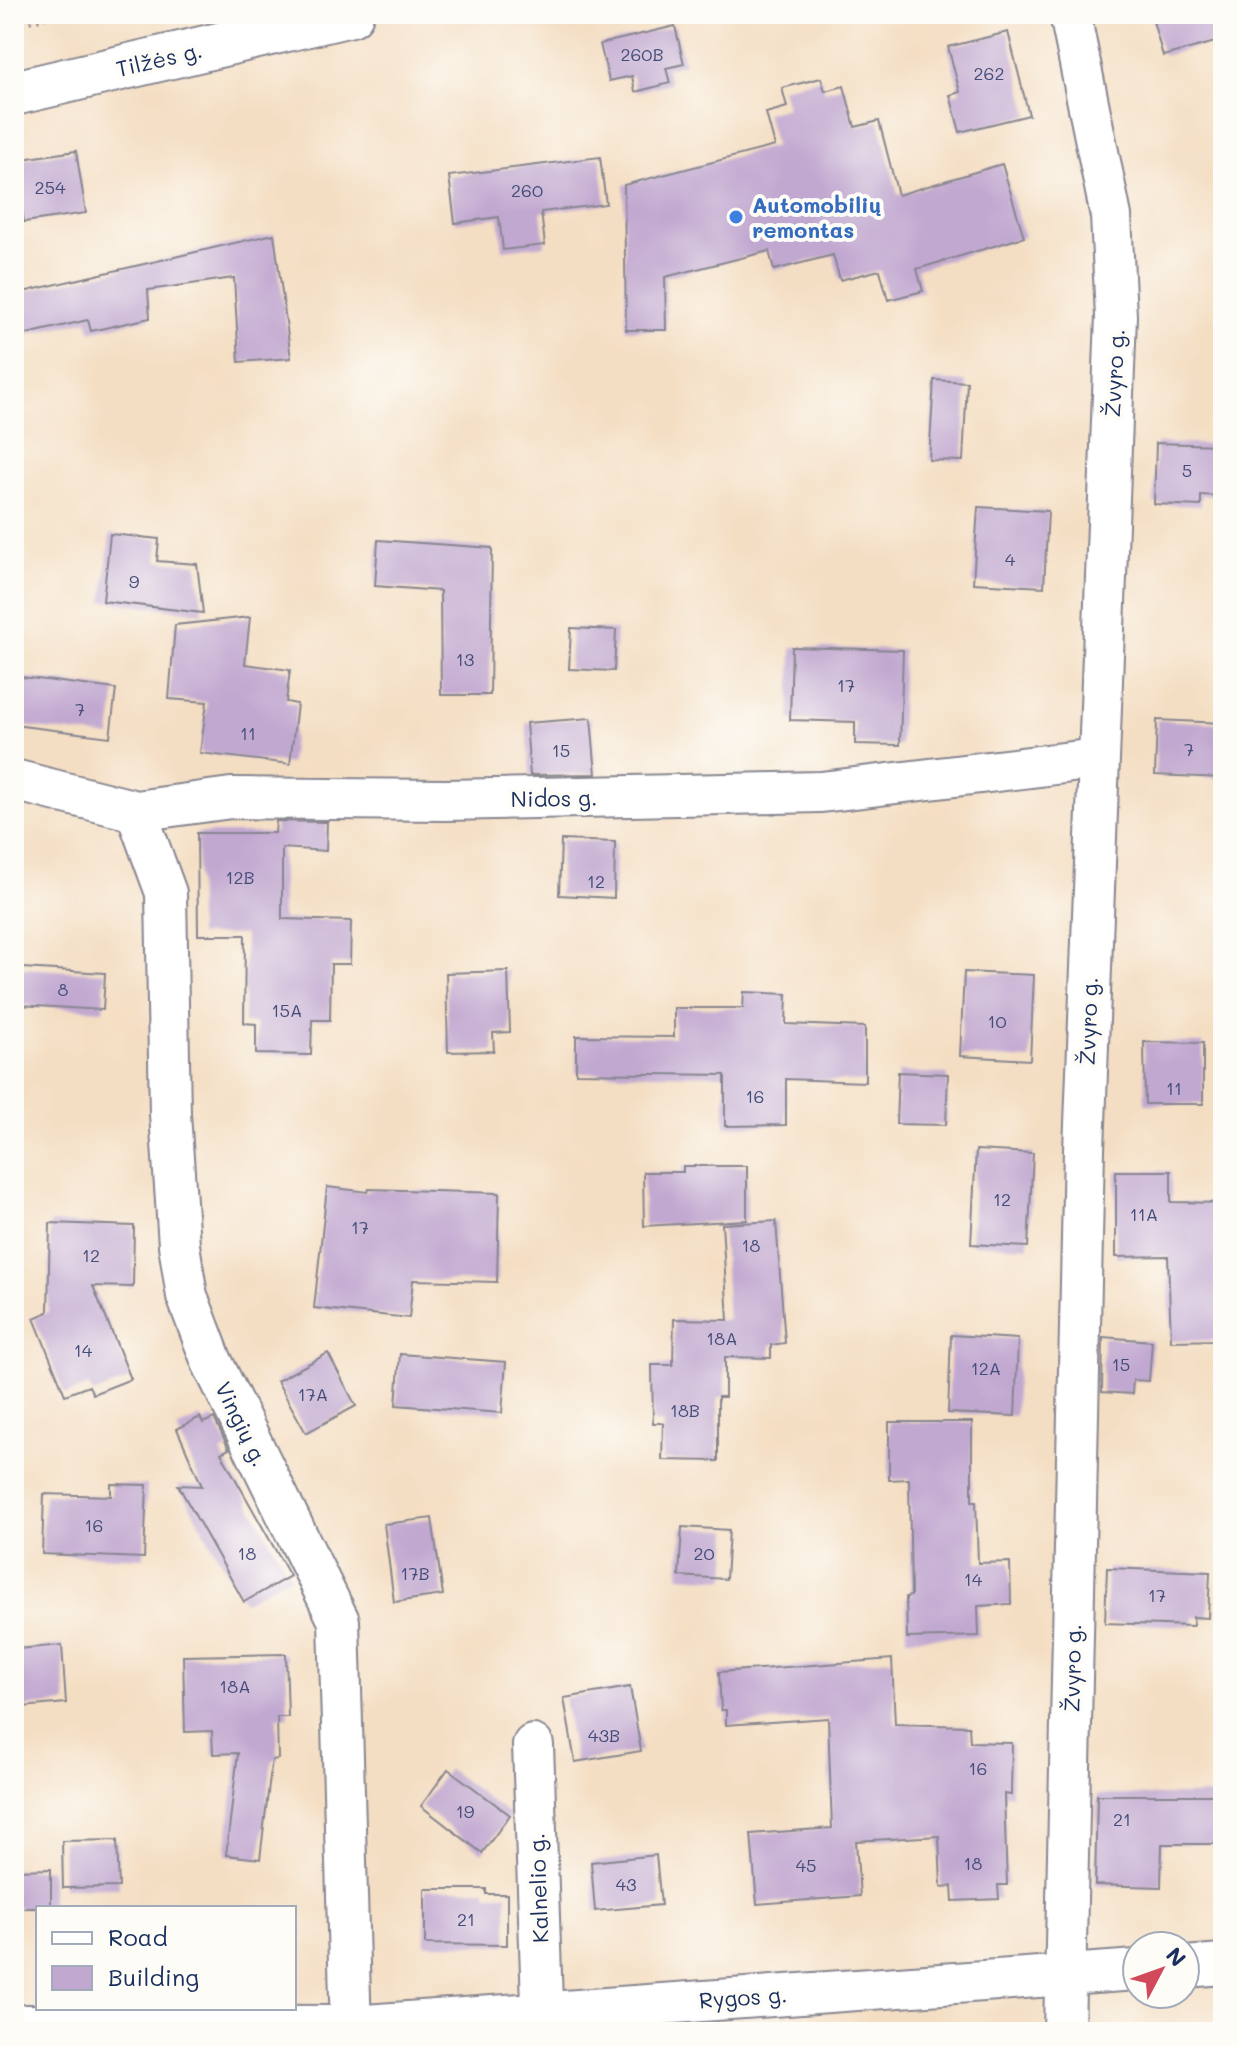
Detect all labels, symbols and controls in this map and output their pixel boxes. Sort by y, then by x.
street label: Tilžės g. [113,35,205,83]
house number: 260B [620,42,664,66]
house number: 262 [974,61,1004,85]
house number: 254 [34,175,66,199]
house number: 260 [511,178,543,202]
place label: Automobilių remontas [752,190,882,244]
marker: Automobilių remontas [727,208,745,226]
street label: Žvyro g. [1097,328,1131,418]
house number: 5 [1182,458,1192,482]
house number: 4 [1005,547,1016,571]
house number: 9 [129,569,140,593]
house number: 13 [456,647,474,671]
house number: 17 [837,673,855,697]
house number: 7 [75,697,85,721]
house number: 11 [240,721,256,745]
house number: 7 [1184,737,1194,761]
house number: 15 [552,738,570,762]
street label: Nidos g. [510,783,598,813]
house number: 12B [225,865,255,889]
house number: 12 [587,869,605,893]
street label: Žvyro g. [1072,976,1104,1066]
house number: 8 [58,977,69,1001]
house number: 15A [272,998,303,1022]
house number: 10 [987,1009,1007,1033]
house number: 11 [1166,1076,1182,1100]
house number: 16 [746,1084,764,1108]
house number: 12 [993,1187,1011,1211]
house number: 11A [1130,1202,1158,1226]
house number: 17 [351,1215,369,1239]
house number: 18 [742,1233,761,1257]
house number: 12 [82,1243,100,1267]
house number: 18A [706,1326,738,1350]
house number: 14 [74,1338,93,1362]
house number: 15 [1112,1352,1130,1376]
house number: 12A [971,1356,1001,1380]
street label: Vingių g. [209,1377,275,1471]
house number: 17A [298,1382,328,1406]
house number: 18B [670,1398,700,1422]
house number: 16 [85,1513,103,1537]
house number: 18 [238,1541,257,1565]
house number: 20 [693,1541,715,1565]
house number: 17B [400,1561,430,1585]
house number: 14 [964,1567,983,1591]
house number: 17 [1148,1583,1166,1607]
street label: Žvyro g. [1057,1624,1087,1712]
house number: 18A [219,1674,251,1698]
house number: 43B [588,1723,620,1747]
house number: 16 [969,1756,987,1780]
house number: 19 [456,1799,475,1823]
house number: 21 [1113,1807,1131,1831]
street label: Kalnelio g. [522,1833,554,1943]
house number: 18 [964,1851,983,1875]
house number: 45 [795,1853,817,1877]
house number: 43 [615,1872,637,1896]
legend [36,1906,296,2010]
house number: 21 [457,1907,475,1931]
text: Road [108,1921,168,1952]
north arrow [1121,1930,1201,2010]
text: N [1160,1941,1193,1972]
text: Building [108,1961,199,1992]
street label: Rygos g. [698,1979,788,2015]

